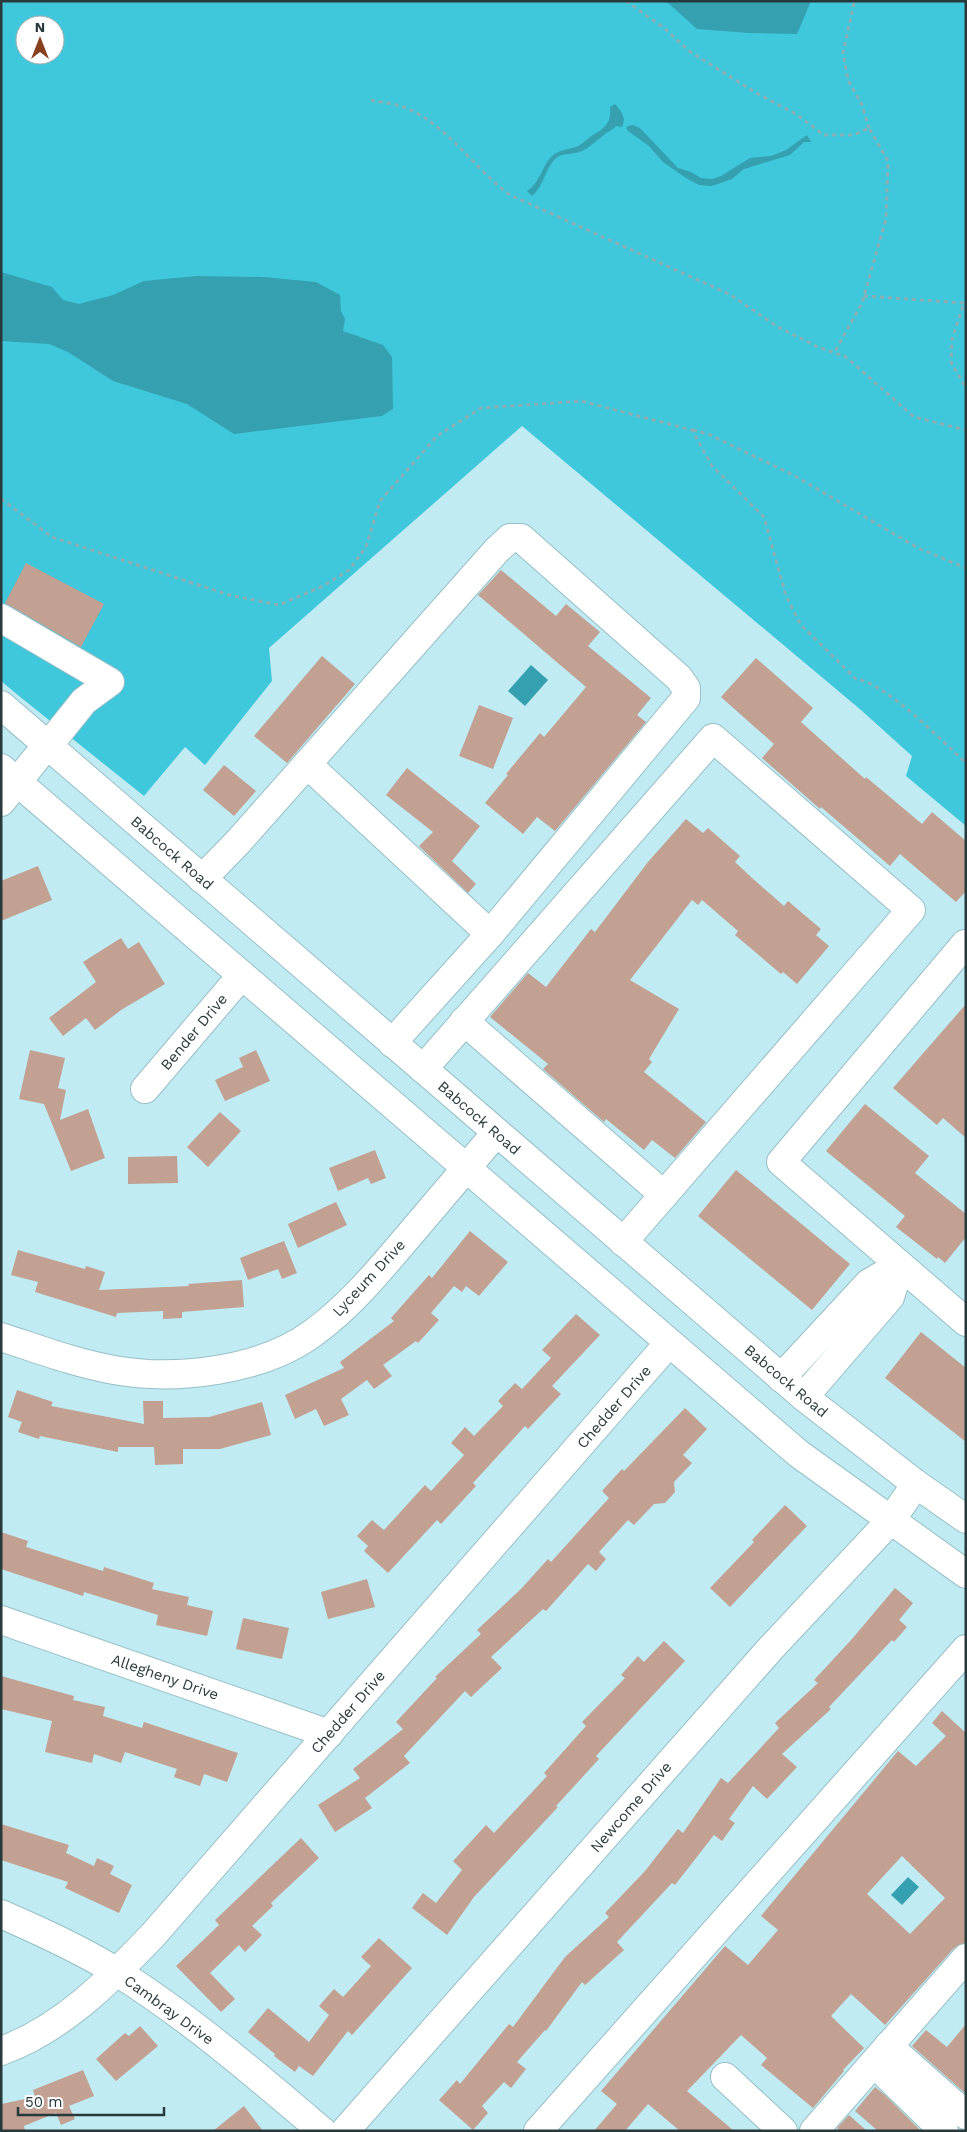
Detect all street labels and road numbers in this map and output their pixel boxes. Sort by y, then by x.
street label: Babcock Road [127,812,217,894]
street label: Bender Drive [157,990,231,1074]
street label: Babcock Road [434,1077,524,1159]
street label: Lyceum Drive [329,1236,409,1320]
street label: Babcock Road [741,1341,831,1421]
street label: Chedder Drive [573,1362,655,1452]
street label: Allegheny Drive [109,1650,221,1704]
street label: Chedder Drive [307,1667,389,1757]
street label: Newcome Drive [587,1758,675,1856]
street label: Cambray Drive [121,1971,217,2049]

